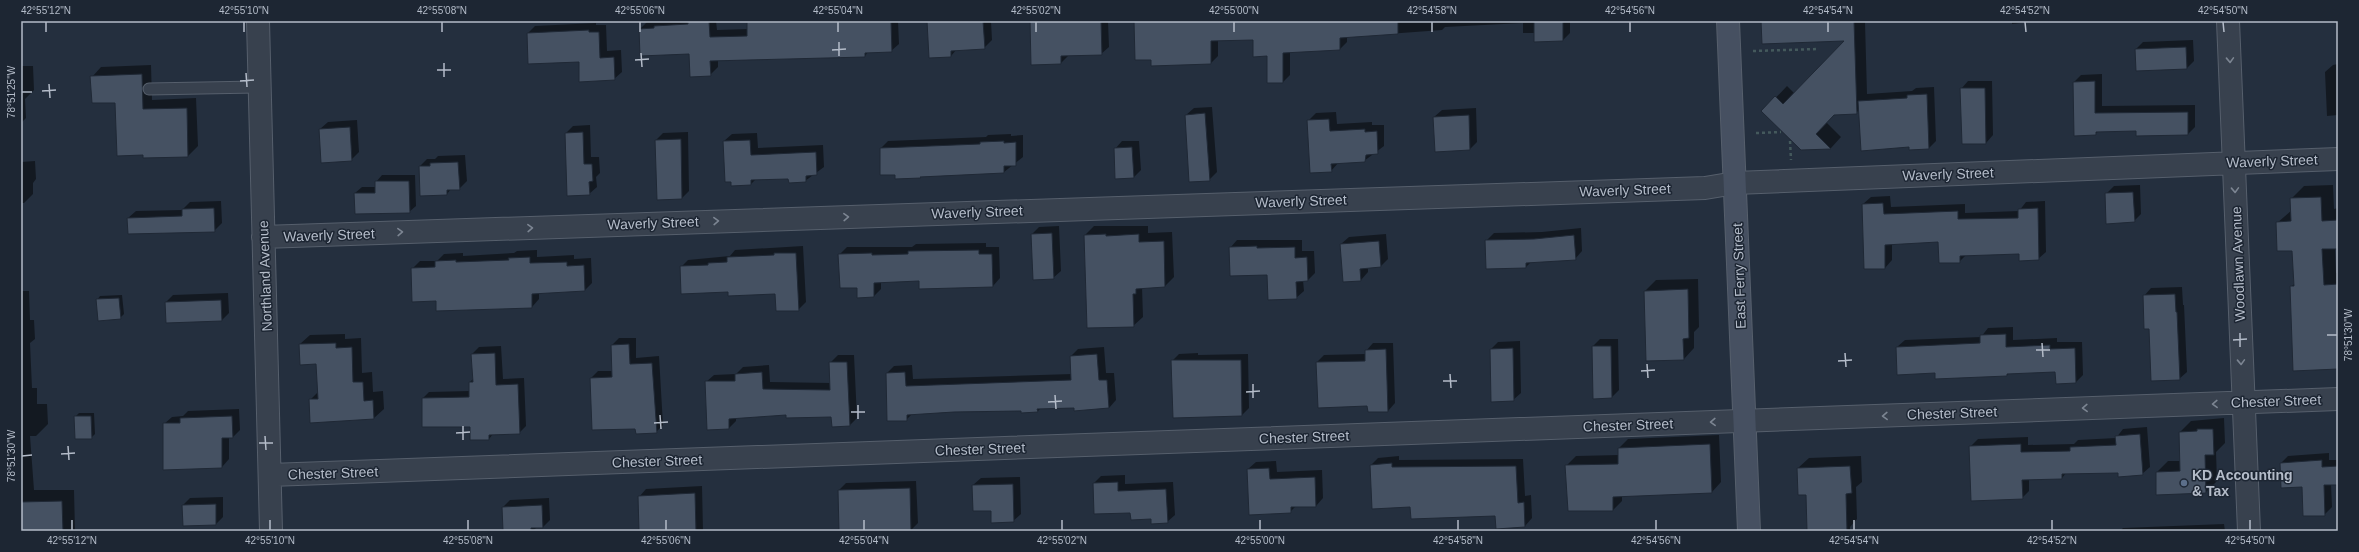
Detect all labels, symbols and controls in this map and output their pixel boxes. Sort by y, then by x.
text: 42°55'12"N [21,5,71,16]
text: 42°55'10"N [219,5,269,16]
text: 42°55'08"N [417,5,467,16]
text: 42°55'06"N [615,5,665,16]
text: 42°55'04"N [813,5,863,16]
text: 42°55'02"N [1011,5,1061,16]
text: 42°55'00"N [1209,5,1259,16]
text: 42°54'58"N [1407,5,1457,16]
text: 42°54'56"N [1605,5,1655,16]
text: 42°54'54"N [1803,5,1853,16]
text: 42°54'52"N [2000,5,2050,16]
text: 42°54'50"N [2198,5,2248,16]
one-way arrow [2225,57,2234,63]
text: 78°51'25"W [6,65,17,118]
street label: Waverly Street [2226,151,2318,171]
street label: Waverly Street [1902,164,1994,184]
street label: Waverly Street [1579,180,1671,200]
one-way arrow [2231,187,2239,193]
street label: Waverly Street [1255,191,1347,211]
street label: Waverly Street [931,202,1023,222]
street label: Woodlawn Avenue [2228,206,2248,322]
one-way arrow [843,212,849,221]
street label: Waverly Street [607,213,699,233]
one-way arrow [713,217,719,226]
street label: Northland Avenue [255,220,275,332]
street label: East Ferry Street [1729,223,1749,329]
one-way arrow [527,224,533,232]
street label: Waverly Street [283,225,375,245]
one-way arrow [397,228,403,237]
text: 78°51'30"W [2343,308,2354,361]
one-way arrow [2237,359,2246,365]
street label: Chester Street [2231,391,2321,411]
one-way arrow [2212,399,2218,408]
street label: Chester Street [1907,403,1997,423]
one-way arrow [2082,404,2088,413]
one-way arrow [1882,411,1888,420]
street label: Chester Street [1583,415,1673,435]
one-way arrow [1710,418,1716,426]
street label: Chester Street [1259,427,1349,447]
text: 78°51'30"W [6,429,17,482]
street label: Chester Street [935,439,1025,459]
street label: Chester Street [612,451,702,471]
street label: Chester Street [288,463,378,483]
place label: KD Accounting & Tax [2192,467,2293,499]
marker: KD Accounting & Tax [2179,478,2189,488]
text: 42°55'12"N [47,535,97,546]
text: 42°55'10"N [245,535,295,546]
text: 42°55'08"N [443,535,493,546]
text: 42°55'06"N [641,535,691,546]
text: 42°55'04"N [839,535,889,546]
text: 42°55'02"N [1037,535,1087,546]
text: 42°55'00"N [1235,535,1285,546]
text: 42°54'58"N [1433,535,1483,546]
text: 42°54'56"N [1631,535,1681,546]
text: 42°54'54"N [1829,535,1879,546]
text: 42°54'52"N [2027,535,2077,546]
text: 42°54'50"N [2225,535,2275,546]

